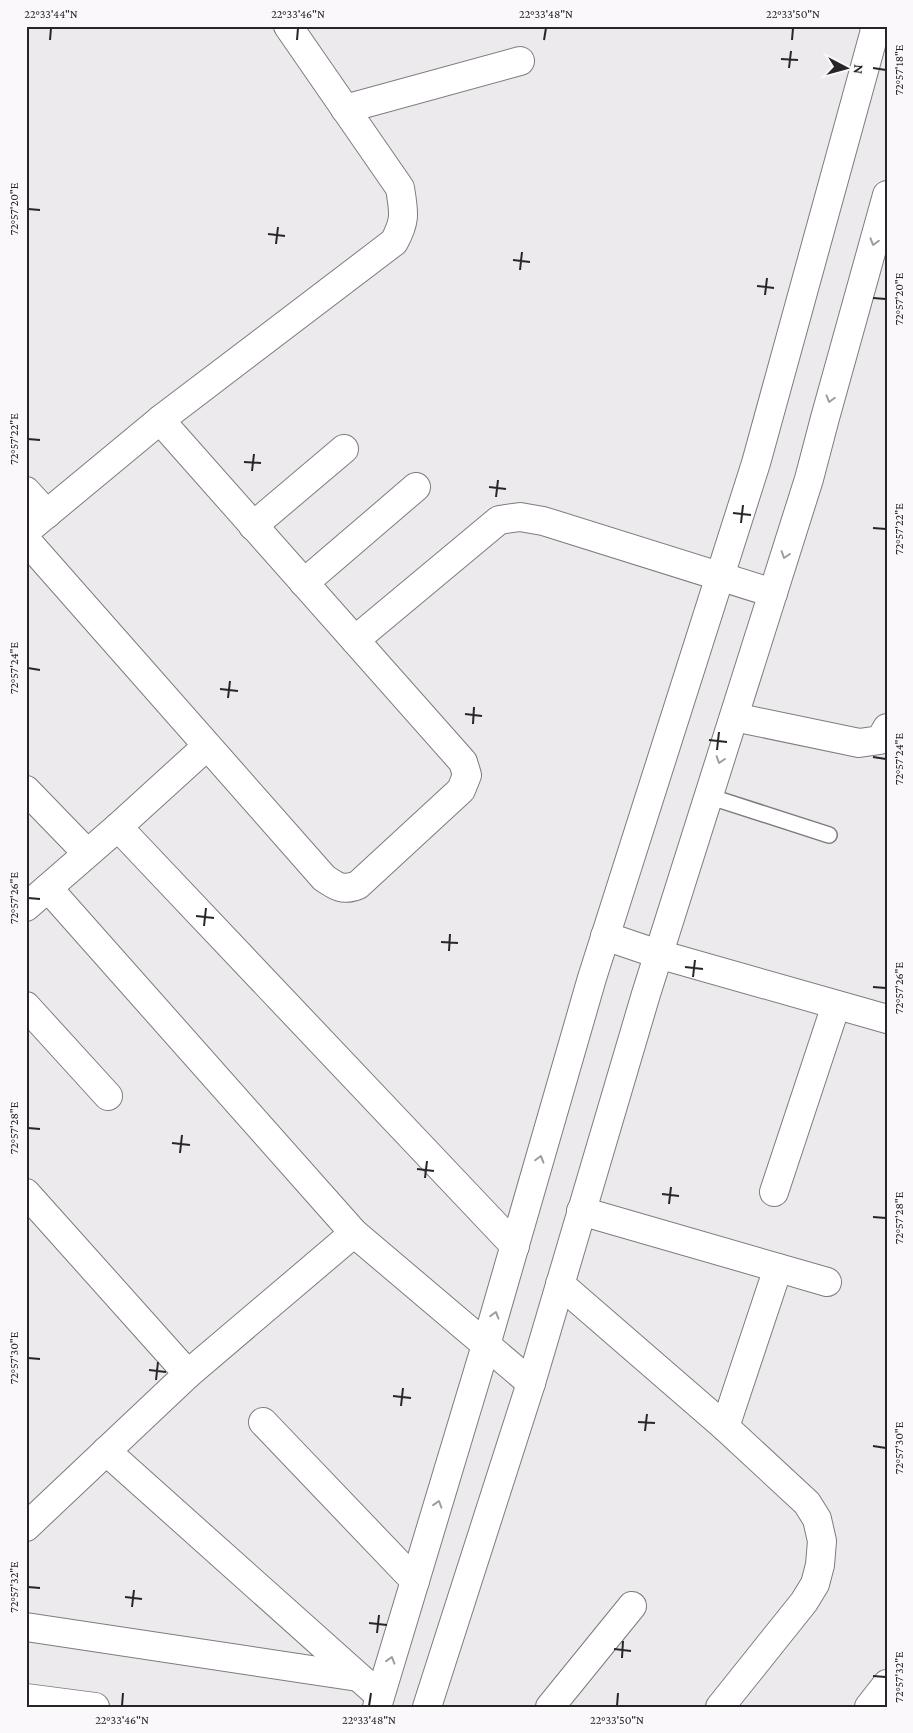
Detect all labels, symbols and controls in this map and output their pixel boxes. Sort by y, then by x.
text: 22°33'44"N [24,7,78,21]
text: 22°33'46"N [271,7,325,21]
text: 22°33'48"N [519,7,573,21]
text: 22°33'50"N [766,7,820,21]
north arrow [820,42,870,92]
text: 72°57'18"E [892,44,906,95]
text: N [850,64,867,75]
text: 72°57'20"E [7,182,21,235]
one-way arrow [869,238,879,246]
text: 72°57'20"E [892,272,906,325]
one-way arrow [825,394,836,403]
text: 72°57'22"E [7,413,21,465]
text: 72°57'22"E [892,503,906,555]
one-way arrow [781,550,791,559]
text: 72°57'24"E [7,642,21,694]
text: 72°57'24"E [892,733,906,785]
one-way arrow [716,755,726,764]
text: 72°57'26"E [7,872,21,924]
text: 72°57'26"E [892,962,906,1014]
text: 72°57'28"E [7,1101,21,1154]
one-way arrow [534,1155,545,1164]
text: 72°57'28"E [892,1191,906,1244]
one-way arrow [489,1312,499,1320]
text: 72°57'30"E [7,1331,21,1384]
text: 72°57'30"E [892,1421,906,1474]
one-way arrow [432,1501,442,1509]
text: 72°57'32"E [7,1561,21,1613]
text: 72°57'32"E [892,1651,906,1703]
one-way arrow [385,1656,395,1665]
text: 22°33'46"N [95,1713,149,1727]
text: 22°33'48"N [342,1713,396,1727]
text: 22°33'50"N [590,1713,644,1727]

